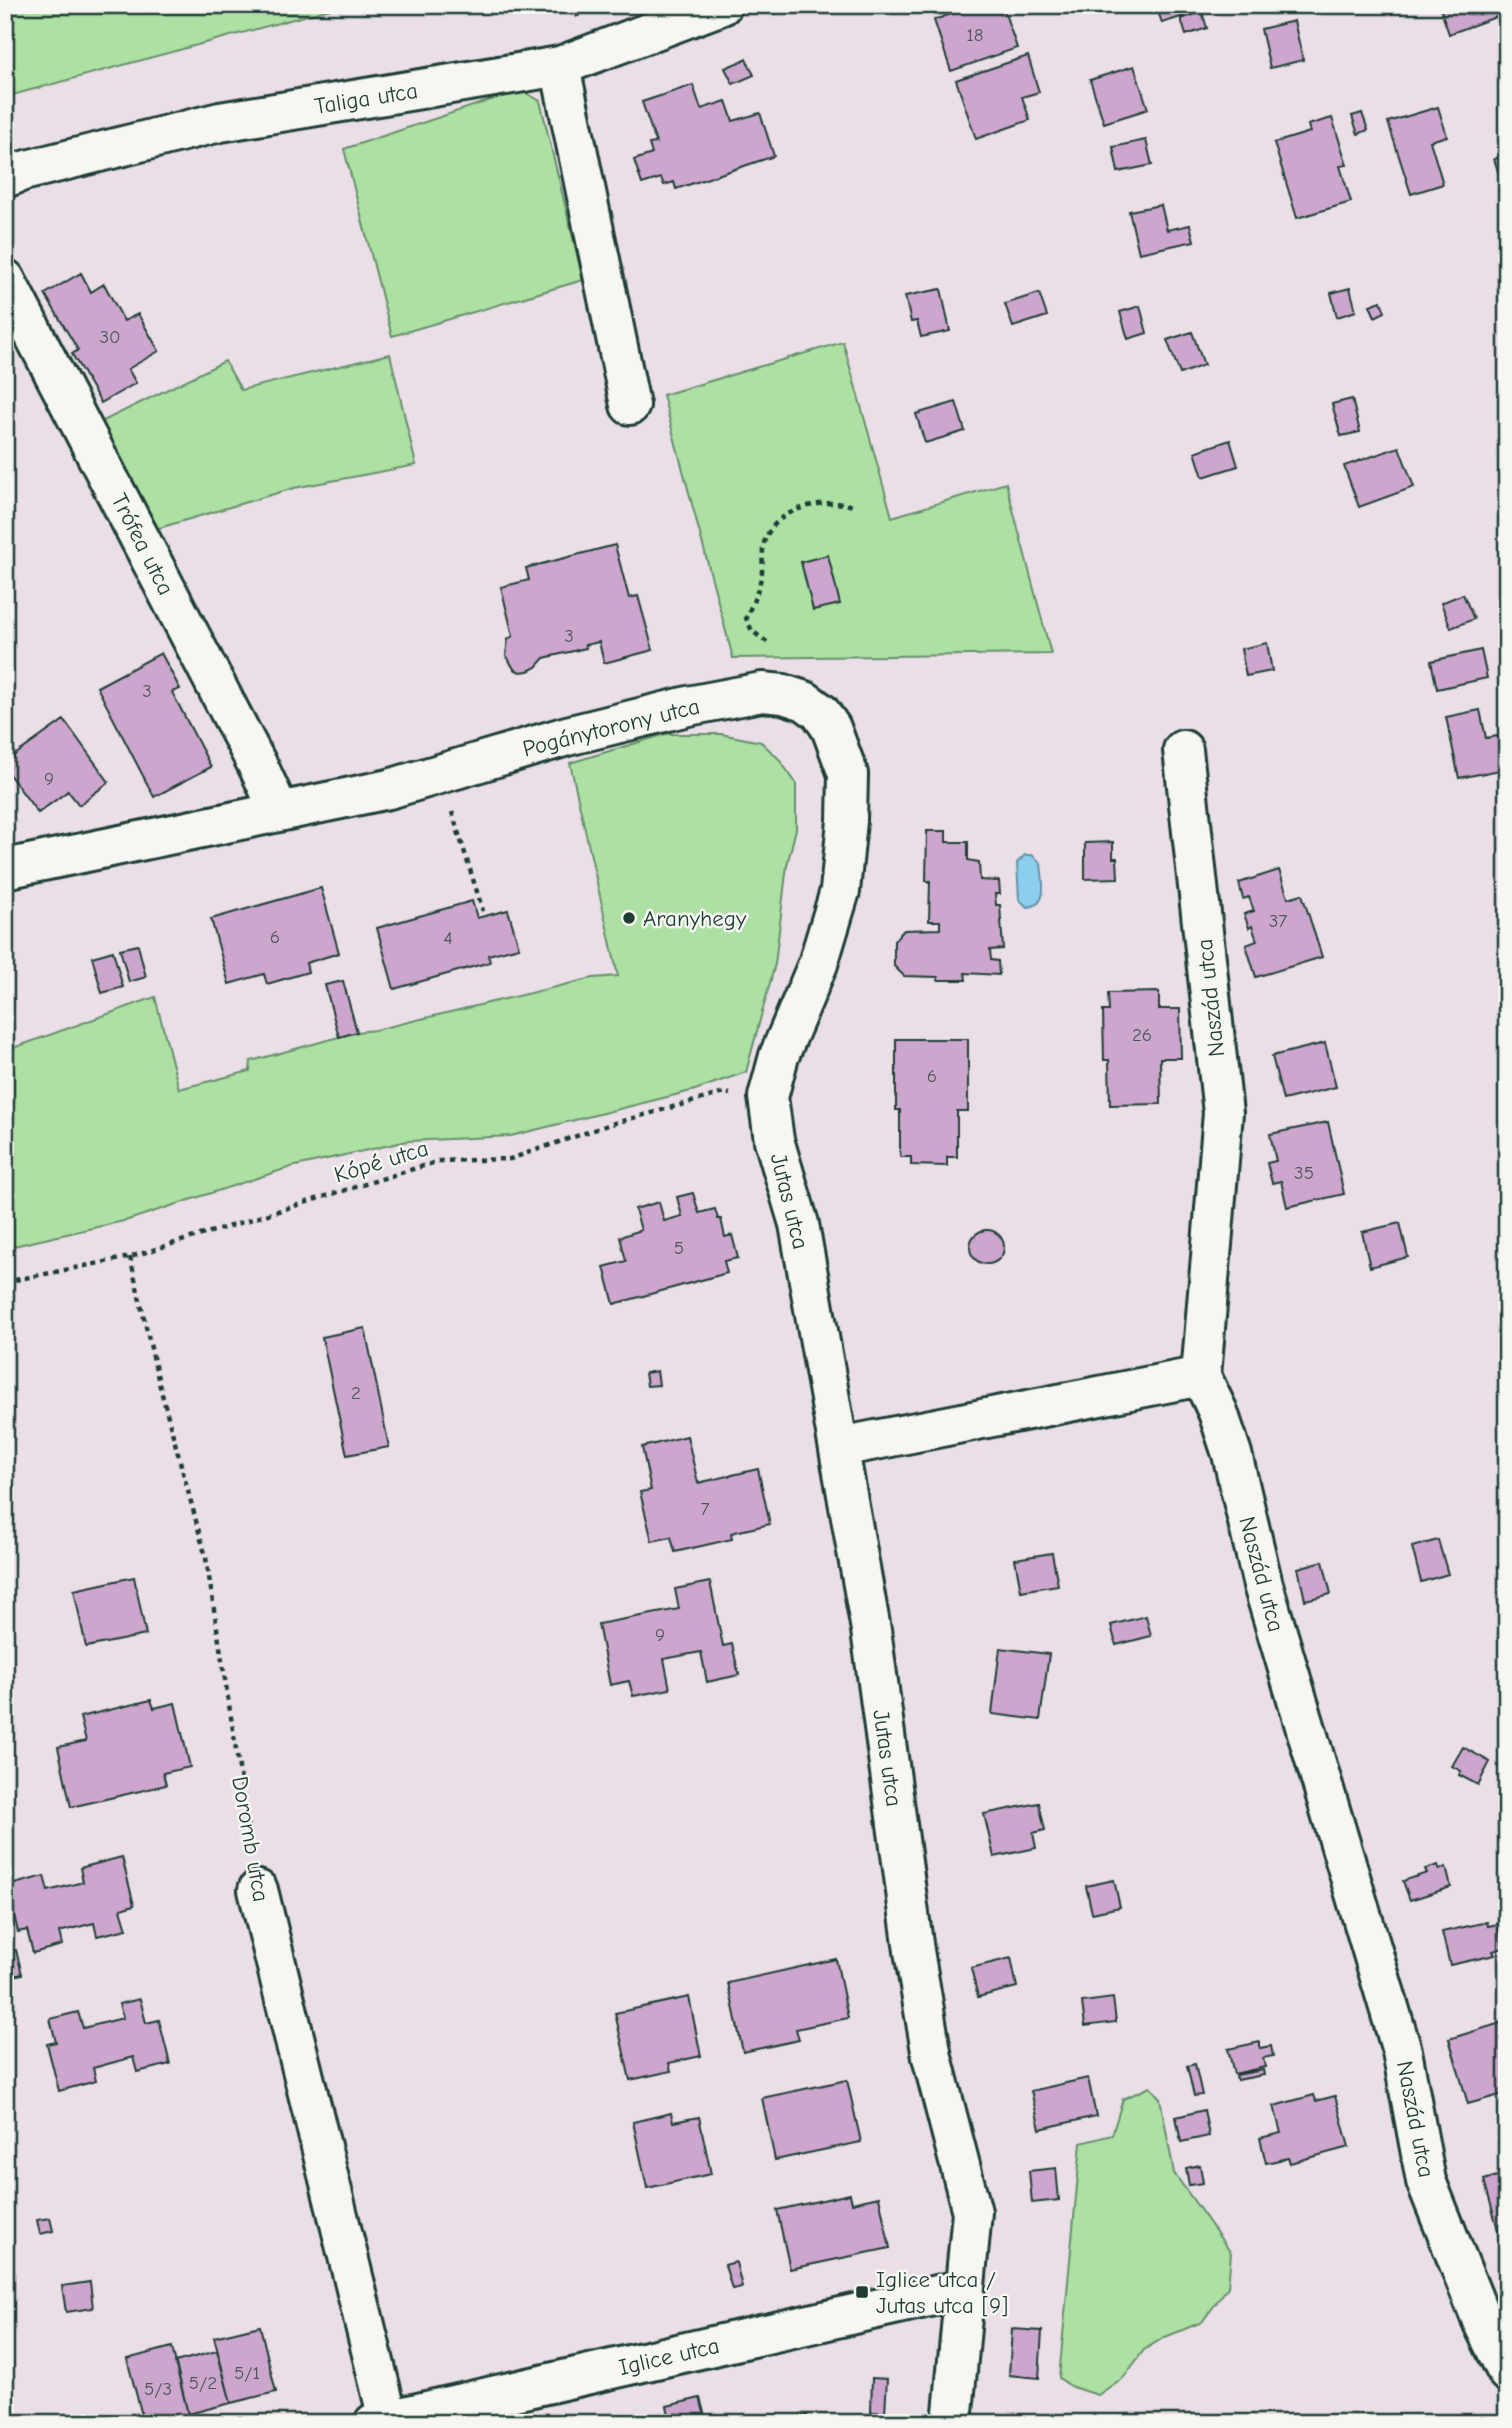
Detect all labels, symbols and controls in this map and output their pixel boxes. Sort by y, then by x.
house number: 18 [966,24,984,46]
street label: Taliga utca [312,77,420,120]
house number: 30 [99,326,121,348]
street label: Trófea utca [106,489,180,599]
house number: 3 [564,625,574,647]
house number: 3 [142,680,152,702]
street label: Pogánytorony utca [520,692,702,763]
house number: 9 [44,768,54,790]
place label: Aranyhegy [643,905,747,932]
marker: Aranyhegy [621,910,637,926]
house number: 37 [1269,910,1287,932]
house number: 6 [270,926,280,948]
house number: 4 [443,927,453,949]
street label: Naszád utca [1191,938,1230,1058]
house number: 26 [1132,1024,1152,1046]
house number: 6 [927,1065,937,1087]
street label: Kópé utca [331,1134,432,1189]
street label: Jutas utca [765,1150,814,1252]
house number: 35 [1294,1162,1314,1184]
house number: 5 [674,1237,684,1259]
house number: 2 [351,1382,361,1404]
house number: 7 [701,1498,710,1520]
street label: Naszád utca [1233,1513,1290,1635]
house number: 9 [655,1624,665,1646]
street label: Jutas utca [867,1708,908,1808]
street label: Doromb utca [226,1774,275,1904]
street label: Naszád utca [1391,2058,1440,2180]
place label: Iglice utca / Jutas utca [9] [876,2266,1008,2319]
marker: Iglice utca / Jutas utca [9] [854,2284,870,2300]
street label: Iglice utca [616,2332,722,2381]
house number: 5/1 [234,2362,260,2384]
house number: 5/2 [189,2372,217,2394]
house number: 5/3 [144,2378,172,2400]

